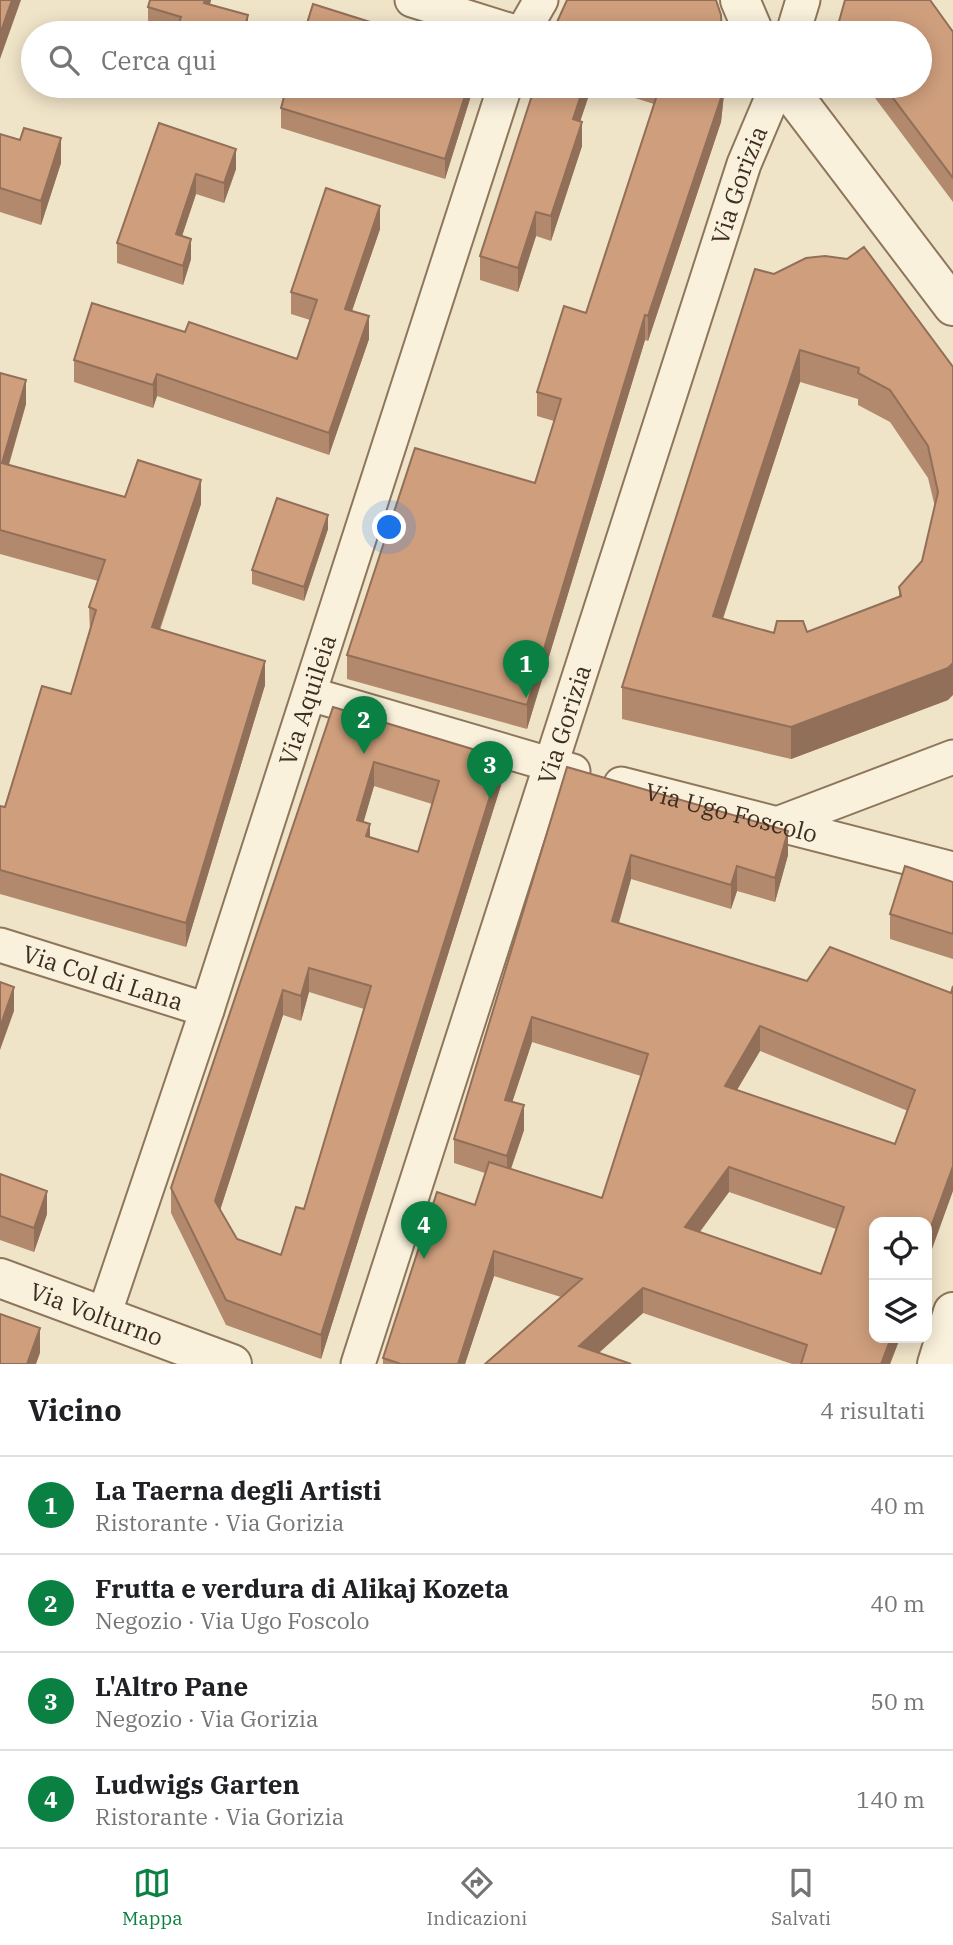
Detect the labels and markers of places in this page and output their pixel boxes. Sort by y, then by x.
pin: 1 [503,640,549,698]
pin: 2 [341,696,387,754]
pin: 3 [467,741,513,799]
pin: 4 [401,1201,447,1259]

